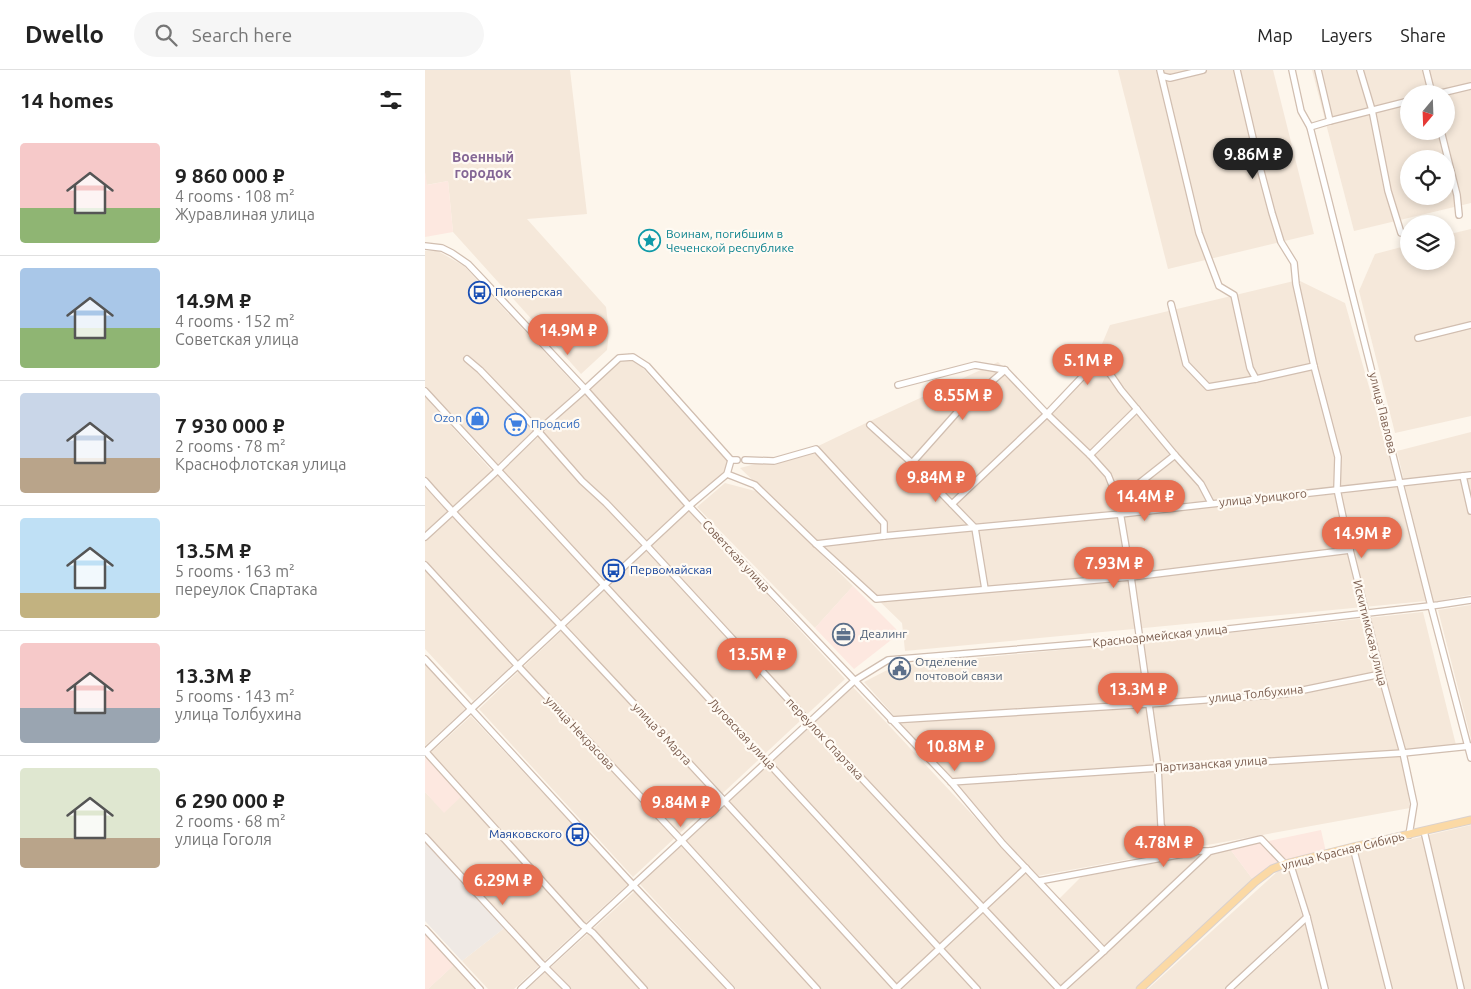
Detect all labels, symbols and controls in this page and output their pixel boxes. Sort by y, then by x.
search box [134,12,484,57]
text: Dwello [25,21,104,48]
icon: search [152,21,180,49]
text: Search here [192,24,292,46]
text: Map [1257,25,1293,45]
text: Layers [1321,25,1372,45]
text: Share [1400,25,1446,45]
north arrow [1400,85,1455,140]
map controls [1400,85,1455,270]
icon: filters [377,86,405,114]
text: 14 homes [20,88,114,112]
pin: 9.86M ₽ [1207,138,1299,180]
text: 9.86M ₽ [1224,145,1282,163]
district label: Военный городок [452,149,514,181]
button: locate [1400,150,1455,205]
icon: home [60,163,120,223]
text: 9 860 000 ₽ [175,163,285,187]
text: 4 rooms · 108 m² [175,187,295,205]
text: Журавлиная улица [175,205,315,223]
button: layers [1400,215,1455,270]
place label: Воинам, погибшим в Чеченской республике [666,227,794,254]
place icon: Воинам, погибшим в Чеченской республике [638,229,662,253]
bus stop icon: Пионерская [467,280,491,304]
place label: Пионерская [495,285,562,298]
icon: home [60,288,120,348]
text: 14.9M ₽ [175,288,251,312]
text: 4 rooms · 152 m² [175,312,295,330]
pin: 14.9M ₽ [522,314,614,356]
text: 14.9M ₽ [539,321,597,339]
text: Советская улица [175,330,299,348]
pin: 5.1M ₽ [1047,344,1129,386]
text: 5.1M ₽ [1063,351,1113,369]
street label: улица Павлова [1367,371,1400,455]
pin: 8.55M ₽ [917,378,1009,421]
text: 8.55M ₽ [934,386,992,404]
shop icon: Ozon [466,406,490,430]
place label: Ozon [433,411,462,424]
supermarket icon: Продсиб [503,412,527,436]
icon: home [60,413,120,473]
text: 7 930 000 ₽ [175,413,285,437]
place label: Продсиб [531,417,580,430]
text: 2 rooms · 78 m² [175,437,286,455]
text: Краснофлотская улица [175,455,346,473]
pin: 9.84M ₽ [890,460,982,503]
text: 9.84M ₽ [907,468,965,486]
pin: 14.4M ₽ [1099,480,1191,522]
street label: улица Урицкого [1218,486,1307,509]
text: 14.4M ₽ [1116,487,1174,505]
pin: 14.9M ₽ [1316,516,1408,559]
street label: Советская улица [700,517,773,594]
text: 14.9M ₽ [1333,524,1391,542]
icon: home [60,538,120,598]
text: 13.5M ₽ [175,538,251,562]
pin: 7.93M ₽ [1068,546,1160,589]
text: 7.93M ₽ [1085,554,1143,572]
bus stop icon: Первомайская [602,558,626,582]
text: 5 rooms · 163 m² [175,562,295,580]
place label: Первомайская [630,563,712,576]
street label: Искитимская улица [1351,579,1390,687]
text: переулок Спартака [175,580,318,598]
office icon: Деалинг [832,622,856,646]
street label: Красноармейская улица [1092,622,1228,649]
place label: Деалинг [860,627,907,640]
pin: 13.5M ₽ [711,638,803,680]
text: 13.5M ₽ [728,645,786,663]
place label: Отделение почтовой связи [915,655,1003,682]
public building icon: Отделение почтовой связи [887,657,911,681]
icon: home [60,663,120,723]
text: 13.3M ₽ [175,663,251,687]
pin: 13.3M ₽ [1092,672,1184,715]
text: 13.3M ₽ [1109,680,1167,698]
street label: улица Толбухина [1208,682,1304,705]
text: 5 rooms · 143 m² [175,687,295,705]
street label: улица Некрасова [543,693,618,772]
street label: Луговская улица [706,695,779,772]
street label: переулок Спартака [784,695,867,782]
street label: улица 8 Марта [630,700,694,767]
text: улица Толбухина [175,705,302,723]
pin: 10.8M ₽ [909,730,1001,772]
text: 10.8M ₽ [926,737,984,755]
street label: Партизанская улица [1154,753,1268,774]
pin: 9.84M ₽ [635,786,727,828]
icon: home [60,788,120,848]
text: 6 290 000 ₽ [175,788,285,812]
text: 9.84M ₽ [652,793,710,811]
text: 2 rooms · 68 m² [175,812,286,830]
bus stop icon: Маяковского [566,822,590,846]
pin: 4.78M ₽ [1118,826,1210,868]
place label: Маяковского [489,827,562,840]
street label: улица Красная Сибирь [1280,829,1406,872]
text: улица Гоголя [175,830,272,848]
text: 4.78M ₽ [1135,833,1193,851]
pin: 6.29M ₽ [457,864,549,906]
text: 6.29M ₽ [474,871,532,889]

